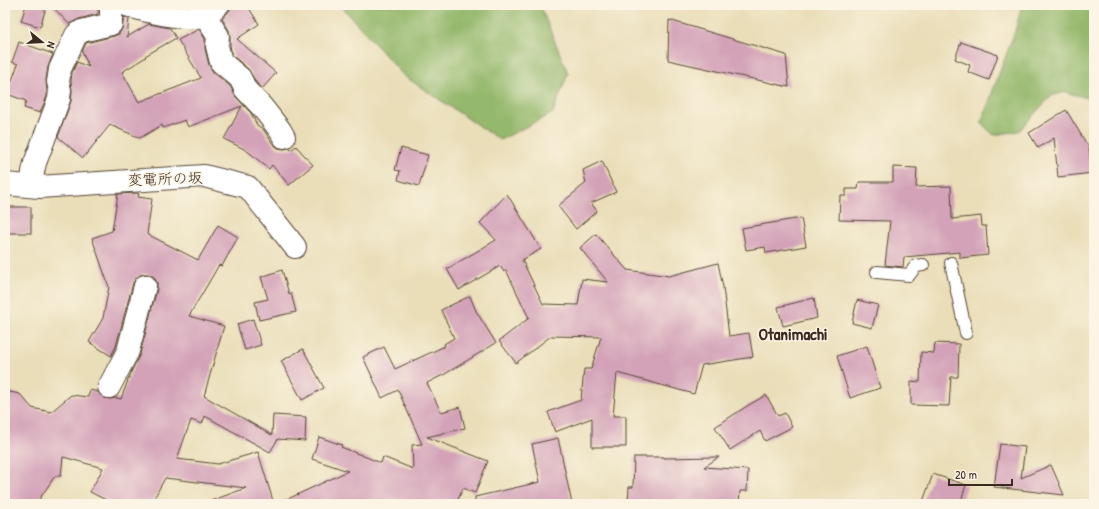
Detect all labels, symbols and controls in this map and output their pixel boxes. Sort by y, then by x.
north arrow [22,22,62,62]
text: N [44,40,59,50]
street label: 変電所の坂 [127,167,203,190]
district label: Otanimachi [758,322,828,345]
scale bar [949,461,1012,487]
text: 20 m [955,466,977,483]

